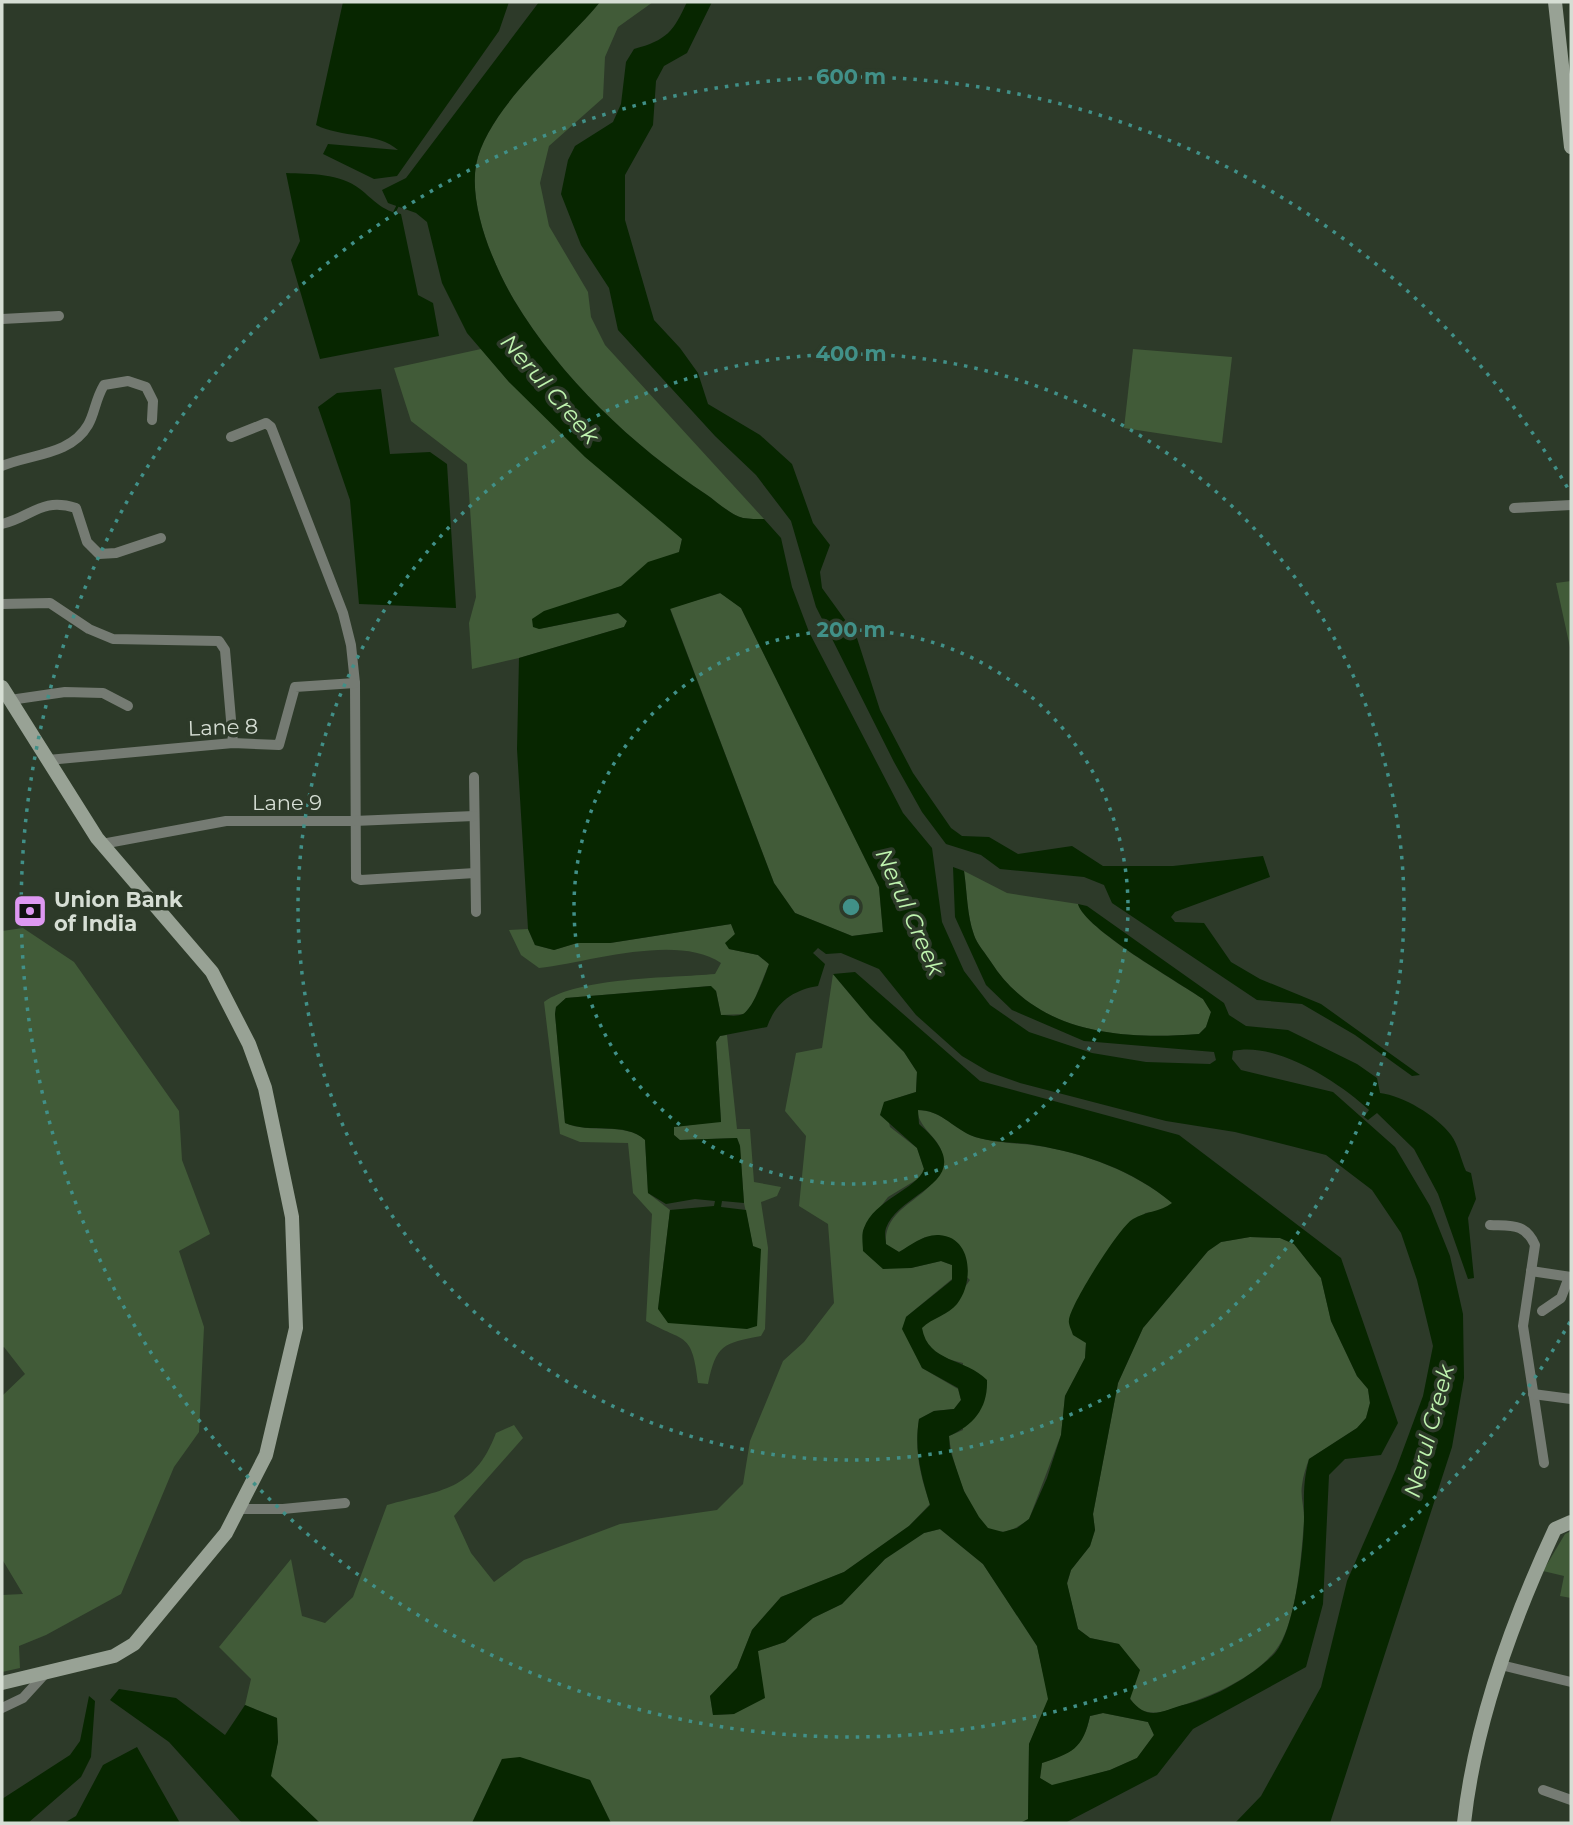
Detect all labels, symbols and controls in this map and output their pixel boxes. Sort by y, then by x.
text: 600 m [816,64,886,89]
water label: Nerul Creek [495,328,606,451]
text: 400 m [816,341,886,366]
text: 200 m [817,617,885,642]
street label: Lane 8 [187,713,259,741]
street label: Lane 9 [252,790,322,815]
water label: Nerul Creek [869,844,951,981]
place label: Union Bank of India [54,887,183,936]
bank icon: Union Bank of India [11,892,49,930]
centre of rings [839,895,863,919]
water label: Nerul Creek [1398,1360,1461,1501]

